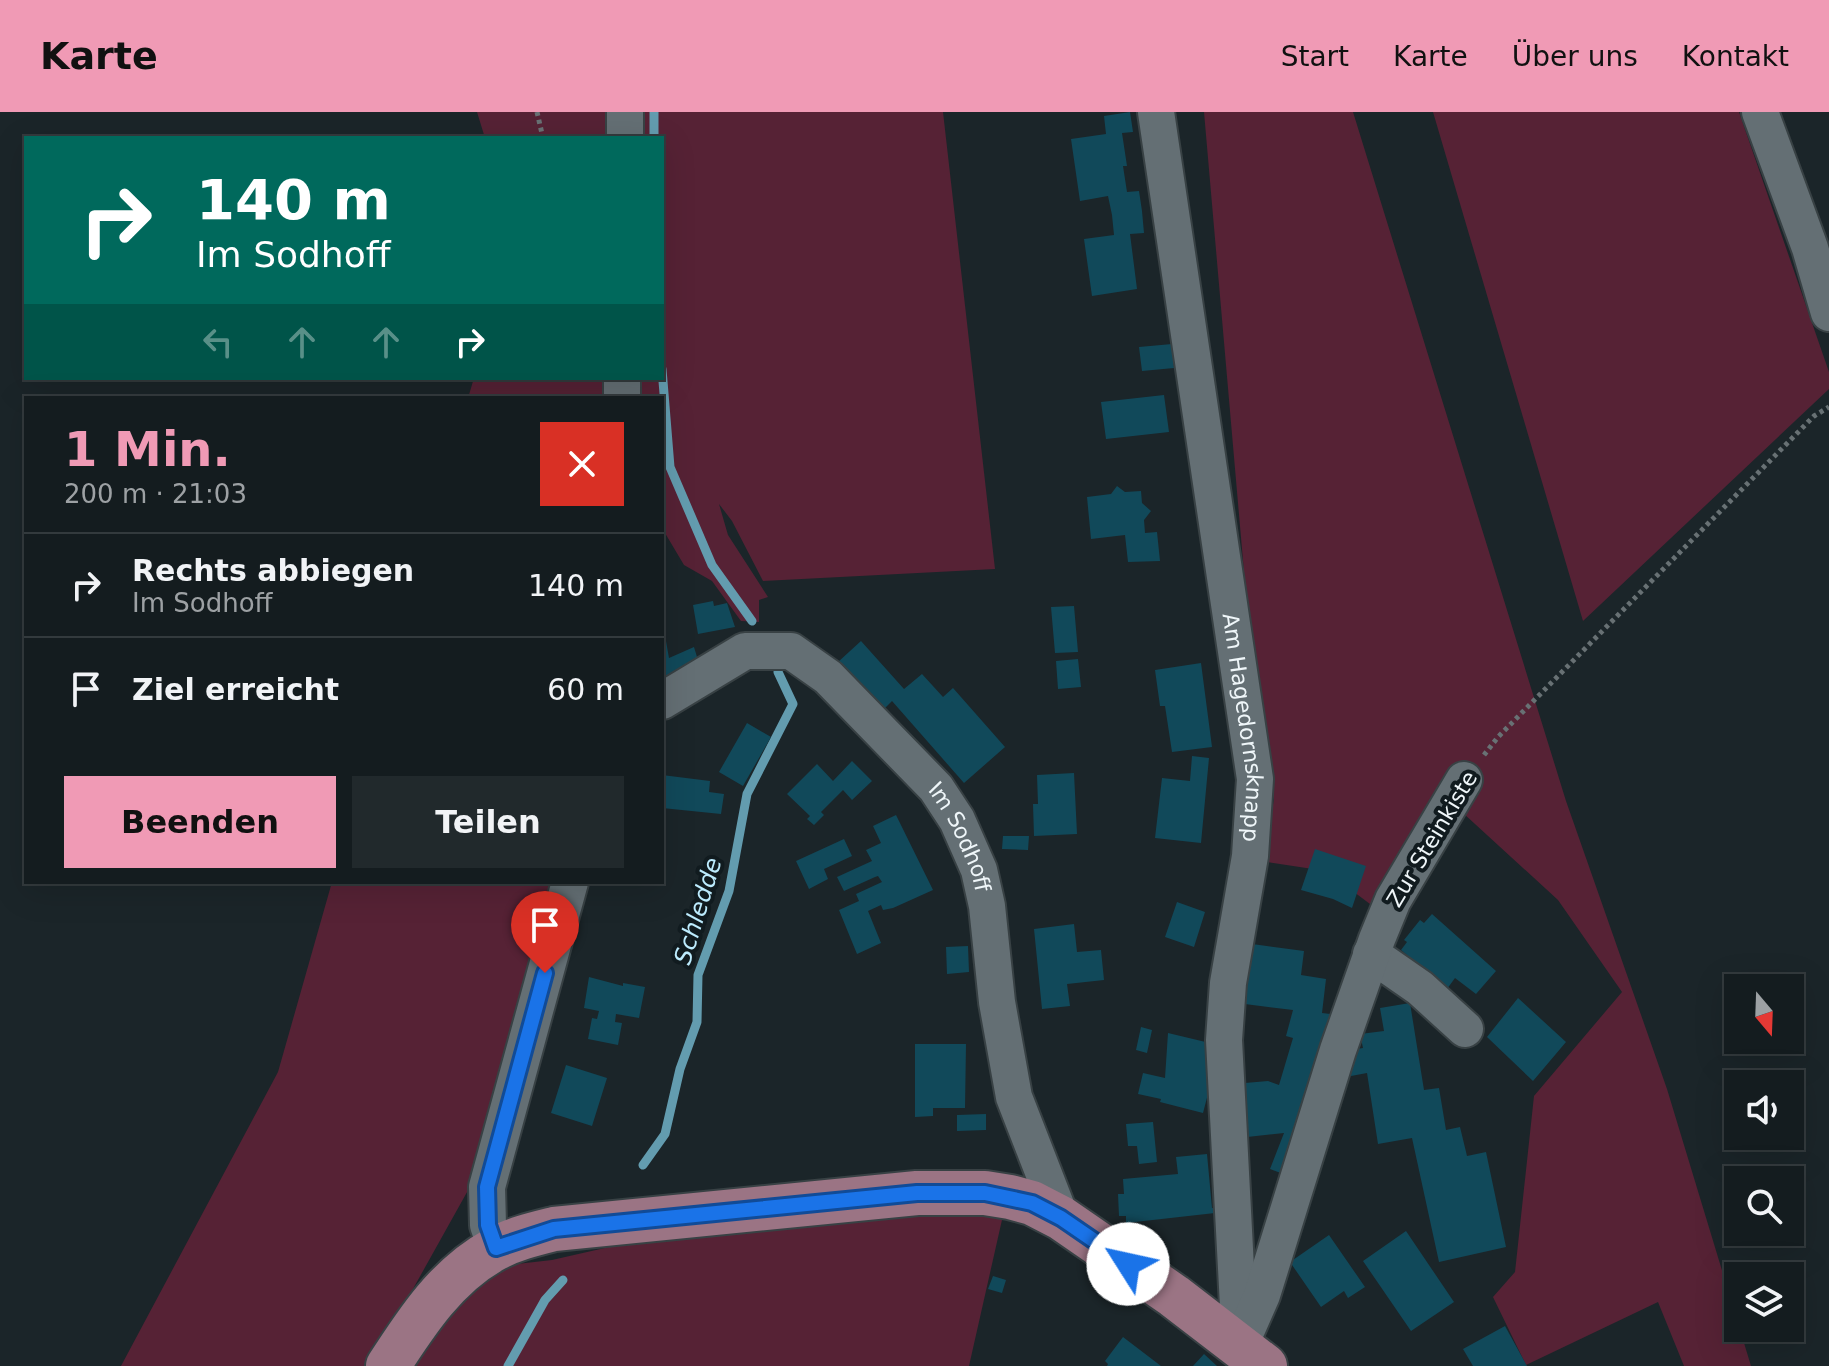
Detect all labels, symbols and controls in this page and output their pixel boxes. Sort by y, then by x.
text: Karte [40,34,158,78]
text: Start [1281,40,1349,73]
text: Karte [1393,40,1468,73]
text: Über uns [1512,40,1638,73]
text: Kontakt [1682,40,1789,73]
text: 140 m [196,167,391,232]
icon: right [64,168,168,272]
text: Im Sodhoff [196,234,391,275]
icon: left [196,320,240,364]
icon: ahead [280,320,324,364]
icon: ahead [364,320,408,364]
icon: right [448,320,492,364]
text: 1 Min. [64,421,231,477]
button: close [540,422,624,506]
text: 200 m · 21:03 [64,479,247,509]
text: Rechts abbiegen [132,553,414,588]
icon: right [64,563,108,607]
text: 140 m [528,568,624,603]
text: Im Sodhoff [132,588,272,618]
street label: Am Hagedornsknapp [1218,611,1268,843]
icon: arrive [64,667,108,711]
text: Ziel erreicht [132,672,339,707]
text: 60 m [547,672,624,707]
street label: Zur Steinkiste [1382,767,1482,911]
button: Beenden [64,776,336,868]
button: Teilen [352,776,624,868]
street label: Im Sodhoff [924,776,996,895]
water label: Schledde [668,854,728,968]
pin [511,891,579,973]
icon: arrive [523,903,567,947]
north arrow [1724,974,1804,1054]
map controls [1724,974,1804,1342]
button: sound [1724,1070,1804,1150]
button: search [1724,1166,1804,1246]
position arrow [1086,1222,1170,1306]
button: layers [1724,1262,1804,1342]

